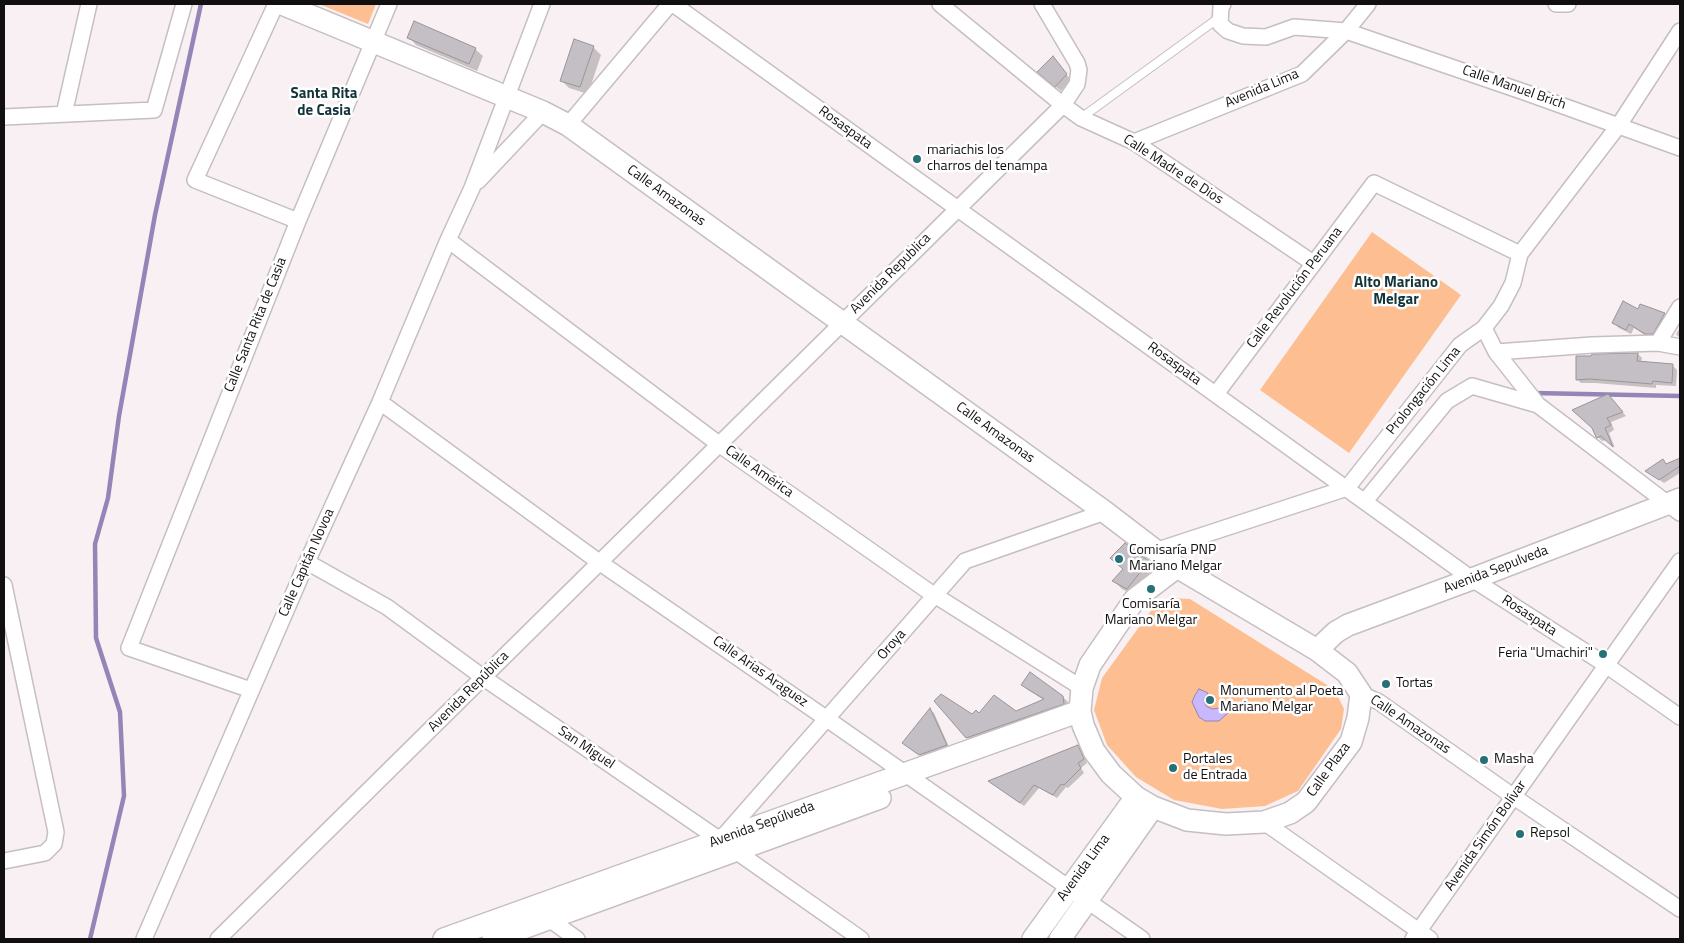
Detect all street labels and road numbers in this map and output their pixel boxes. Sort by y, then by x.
street label: Calle Manuel Brich [1460,62,1568,114]
street label: Avenida Lima [1223,66,1301,112]
street label: Rosaspata [815,103,875,153]
street label: Calle Madre de Dios [1120,131,1226,209]
street label: Calle Amazonas [623,162,709,230]
street label: Calle Revolución Peruana [1244,224,1346,352]
street label: Avenida Republica [847,230,935,318]
street label: Calle Santa Rita de Casia [221,255,291,395]
street label: Rosaspata [1144,339,1204,389]
street label: Prolongación Lima [1383,344,1465,438]
street label: Calle Amazonas [952,399,1038,467]
street label: Calle América [722,442,796,502]
street label: Calle Capitán Novoa [276,506,338,620]
street label: Avenida Sepulveda [1441,542,1551,598]
street label: Rosaspata [1498,592,1560,640]
street label: Oroya [874,626,910,664]
street label: Calle Arias Araguez [709,633,811,711]
street label: Avenida República [425,648,513,736]
street label: Calle Amazonas [1367,692,1453,758]
street label: San Miguel [554,723,618,773]
street label: Calle Plaza [1304,740,1354,800]
street label: Avenida Simón Bolívar [1442,778,1530,894]
street label: Avenida Sepúlveda [707,798,817,852]
street label: Avenida Lima [1054,831,1114,905]

